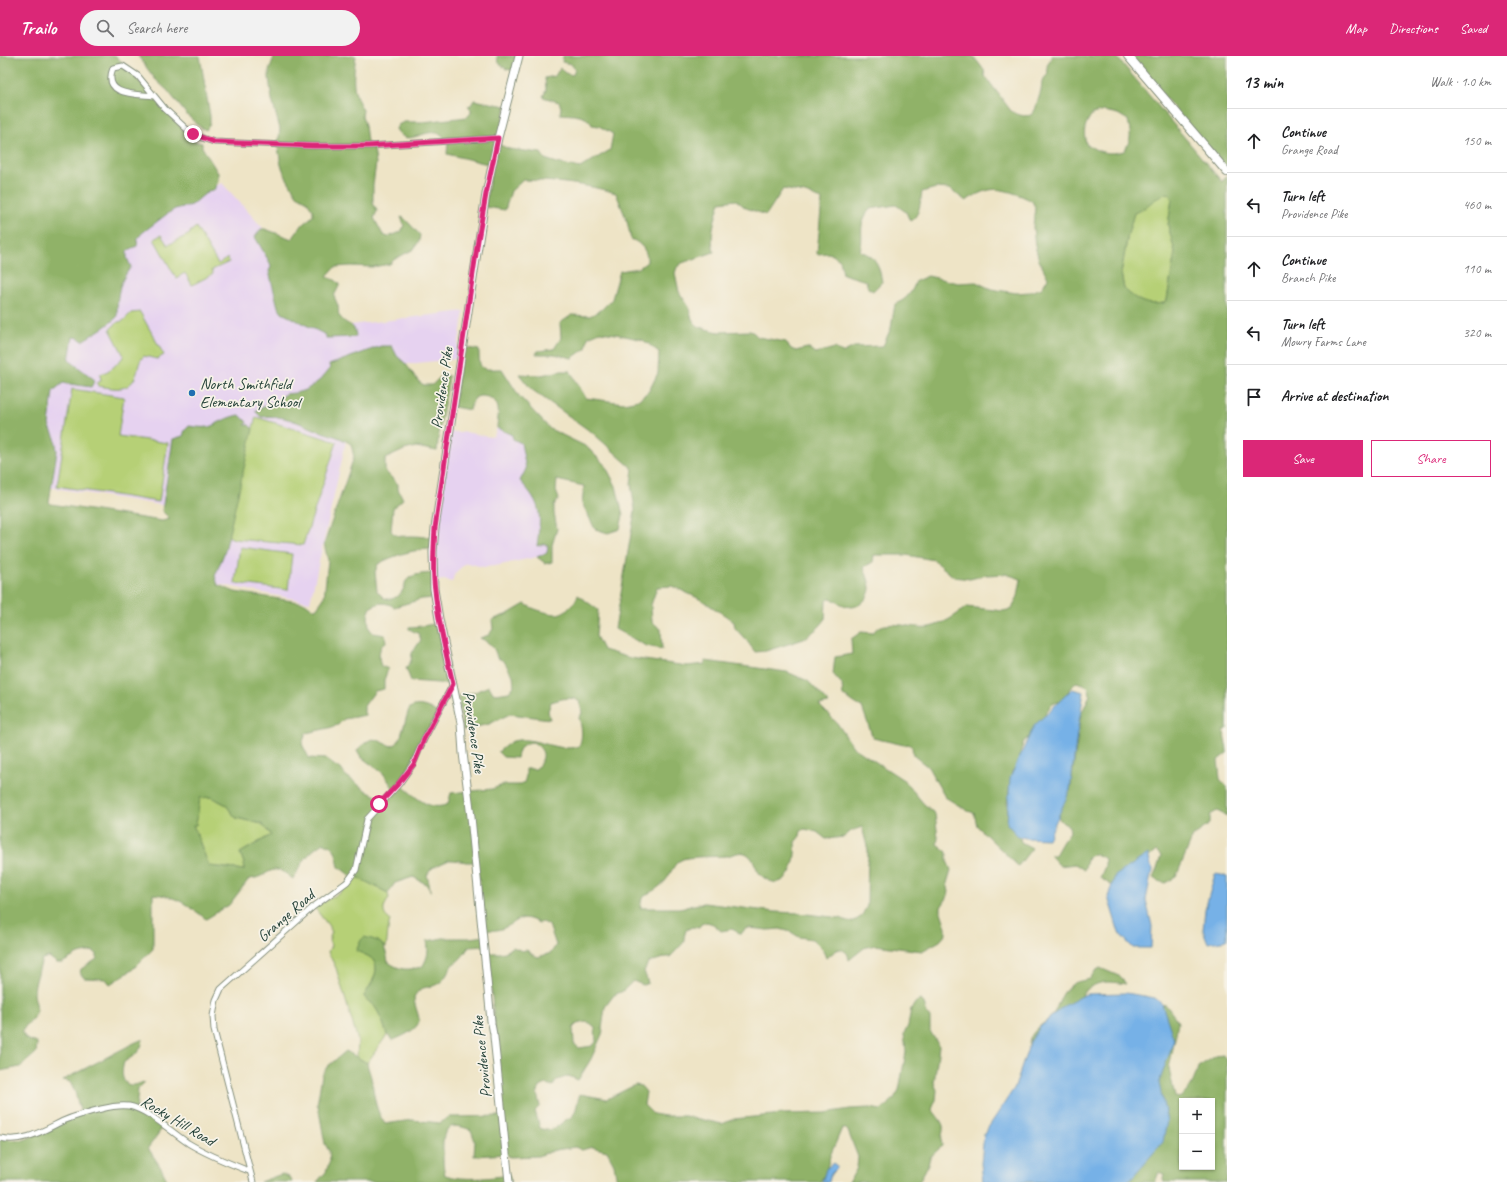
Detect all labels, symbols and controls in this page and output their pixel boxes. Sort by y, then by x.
search box [80,10,360,46]
text: Trailo [20,16,56,40]
icon: search [94,17,116,39]
text: Search here [126,19,188,38]
text: Map [1346,20,1367,37]
text: Directions [1389,20,1438,37]
text: Saved [1460,20,1487,37]
text: 13 min [1243,72,1283,93]
text: Walk · 1.0 km [1430,74,1491,90]
text: Continue [1281,123,1326,142]
route end [184,125,202,143]
icon: ahead [1243,130,1265,152]
text: 150 m [1463,133,1491,149]
text: Grange Road [1281,142,1338,158]
text: Turn left [1281,187,1324,206]
icon: left [1243,194,1265,216]
text: 460 m [1463,197,1491,213]
text: Providence Pike [1281,206,1348,222]
text: Continue [1281,251,1326,270]
icon: ahead [1243,258,1265,280]
text: 110 m [1463,261,1491,277]
text: Branch Pike [1281,270,1335,286]
text: Turn left [1281,315,1324,334]
icon: left [1243,322,1265,344]
text: 320 m [1463,325,1491,341]
text: Mowry Farms Lane [1281,334,1366,350]
street label: Providence Pike [426,344,458,430]
place label: North Smithfield Elementary School [200,374,303,412]
icon: arrive [1243,386,1265,408]
text: Arrive at destination [1281,387,1388,406]
marker: North Smithfield Elementary School [187,388,197,398]
button: Save [1243,440,1363,477]
button: Share [1371,440,1491,477]
street label: Providence Pike [458,690,490,776]
route start [370,795,388,813]
street label: Grange Road [253,884,321,946]
street label: Providence Pike [468,1013,496,1099]
street label: Rocky Hill Road [137,1091,221,1152]
map controls [1179,1098,1215,1170]
button: + [1179,1098,1215,1134]
button: − [1179,1134,1215,1170]

